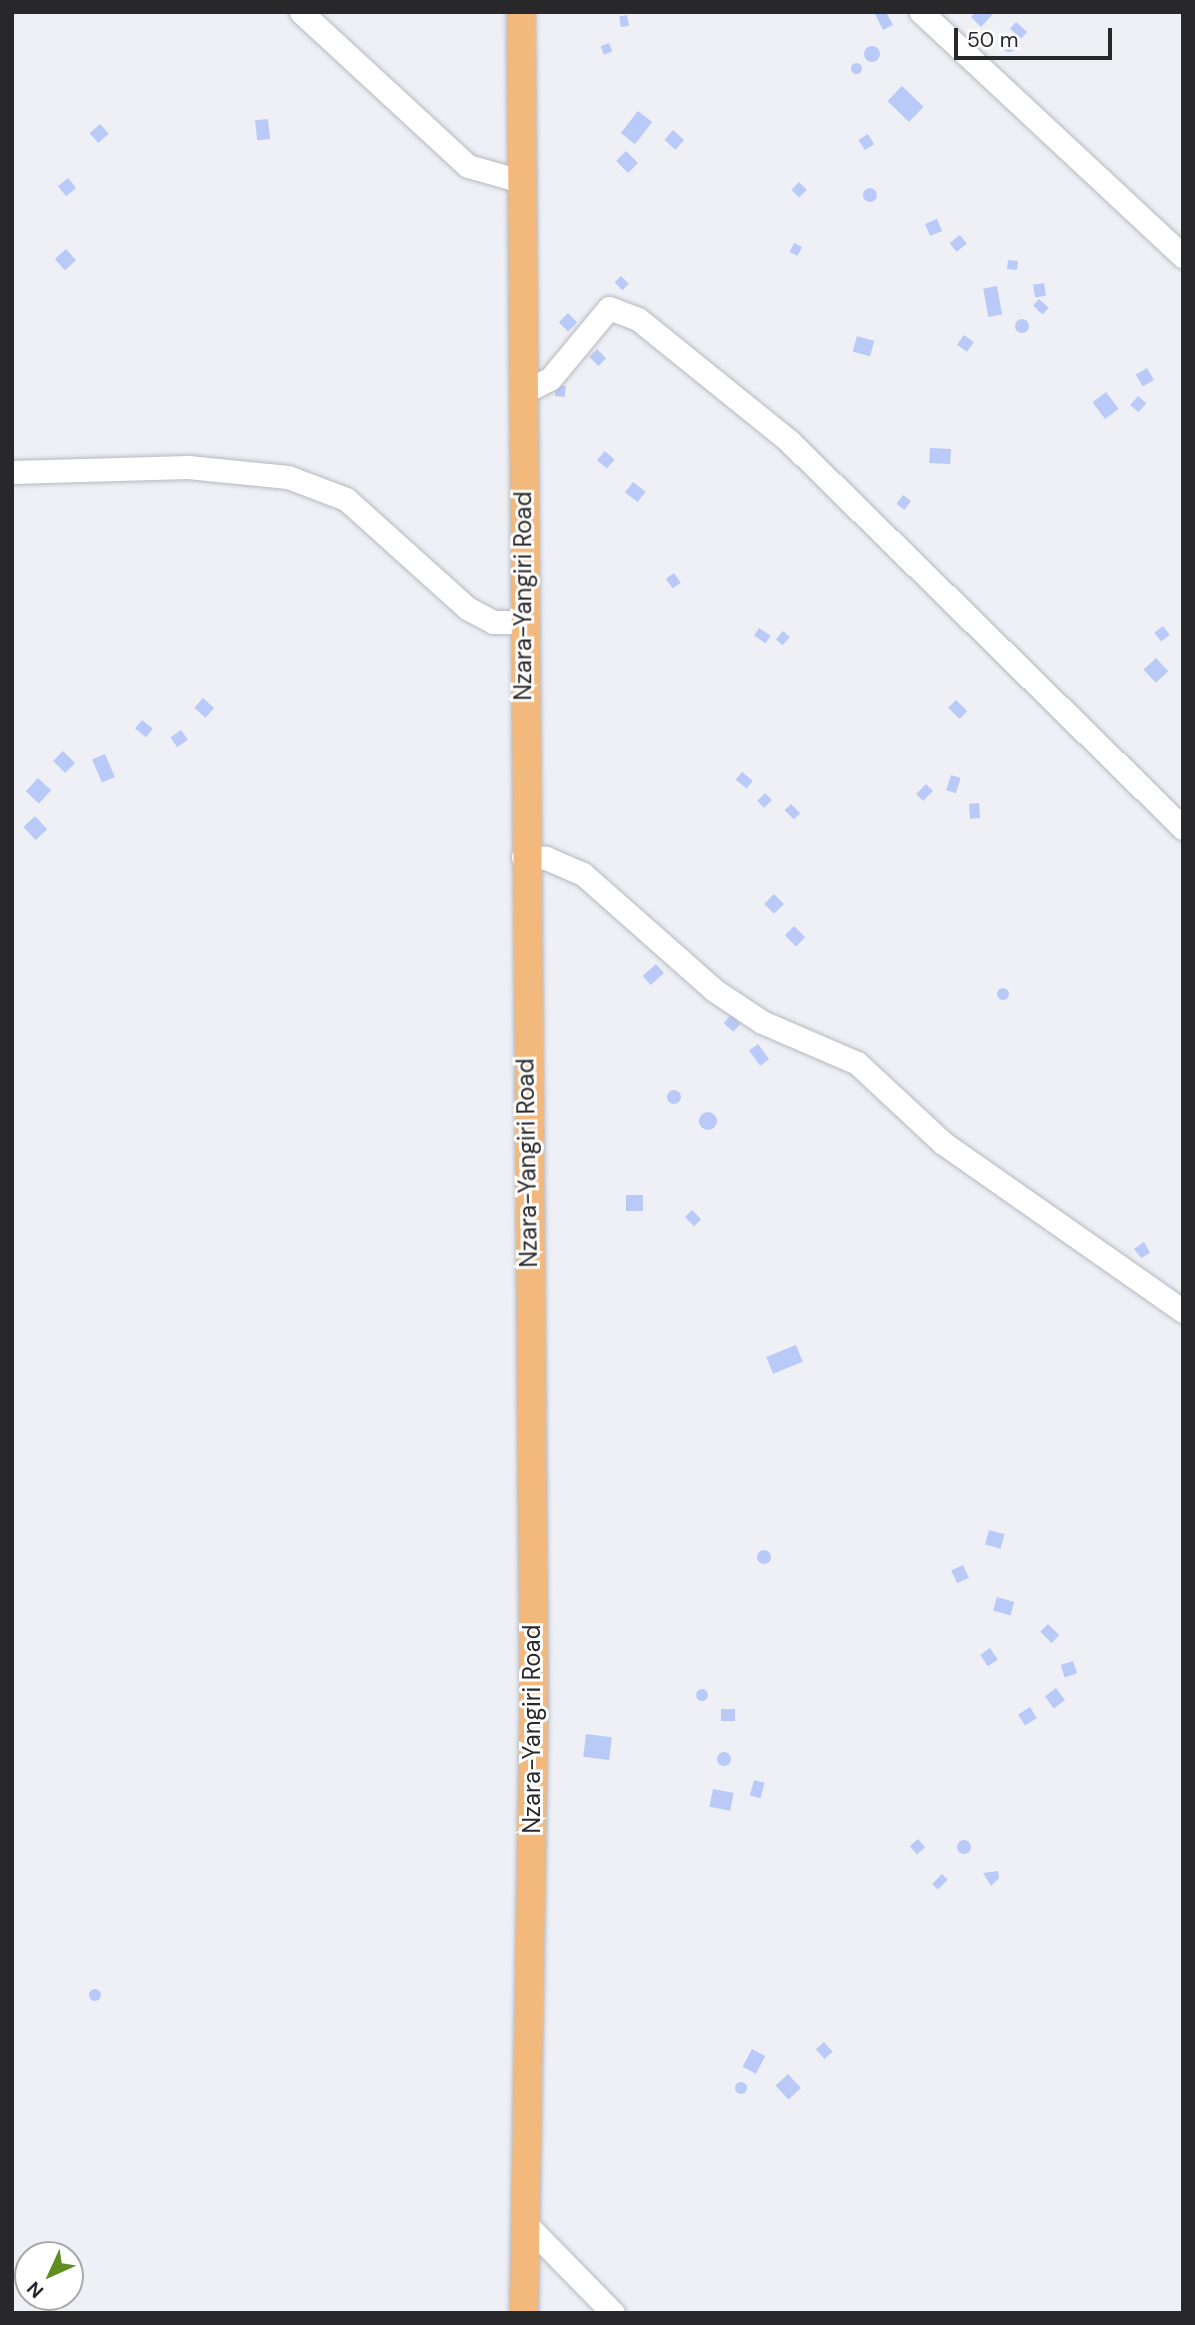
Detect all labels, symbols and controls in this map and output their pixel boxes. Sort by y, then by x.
scale bar [957,14,1114,58]
text: 50 m [967,26,1018,54]
street label: Nzara-Yangiri Road [509,491,537,701]
street label: Nzara-Yangiri Road [511,1058,543,1268]
street label: Nzara-Yangiri Road [518,1624,546,1834]
north arrow [14,2241,84,2311]
text: N [21,2276,49,2304]

